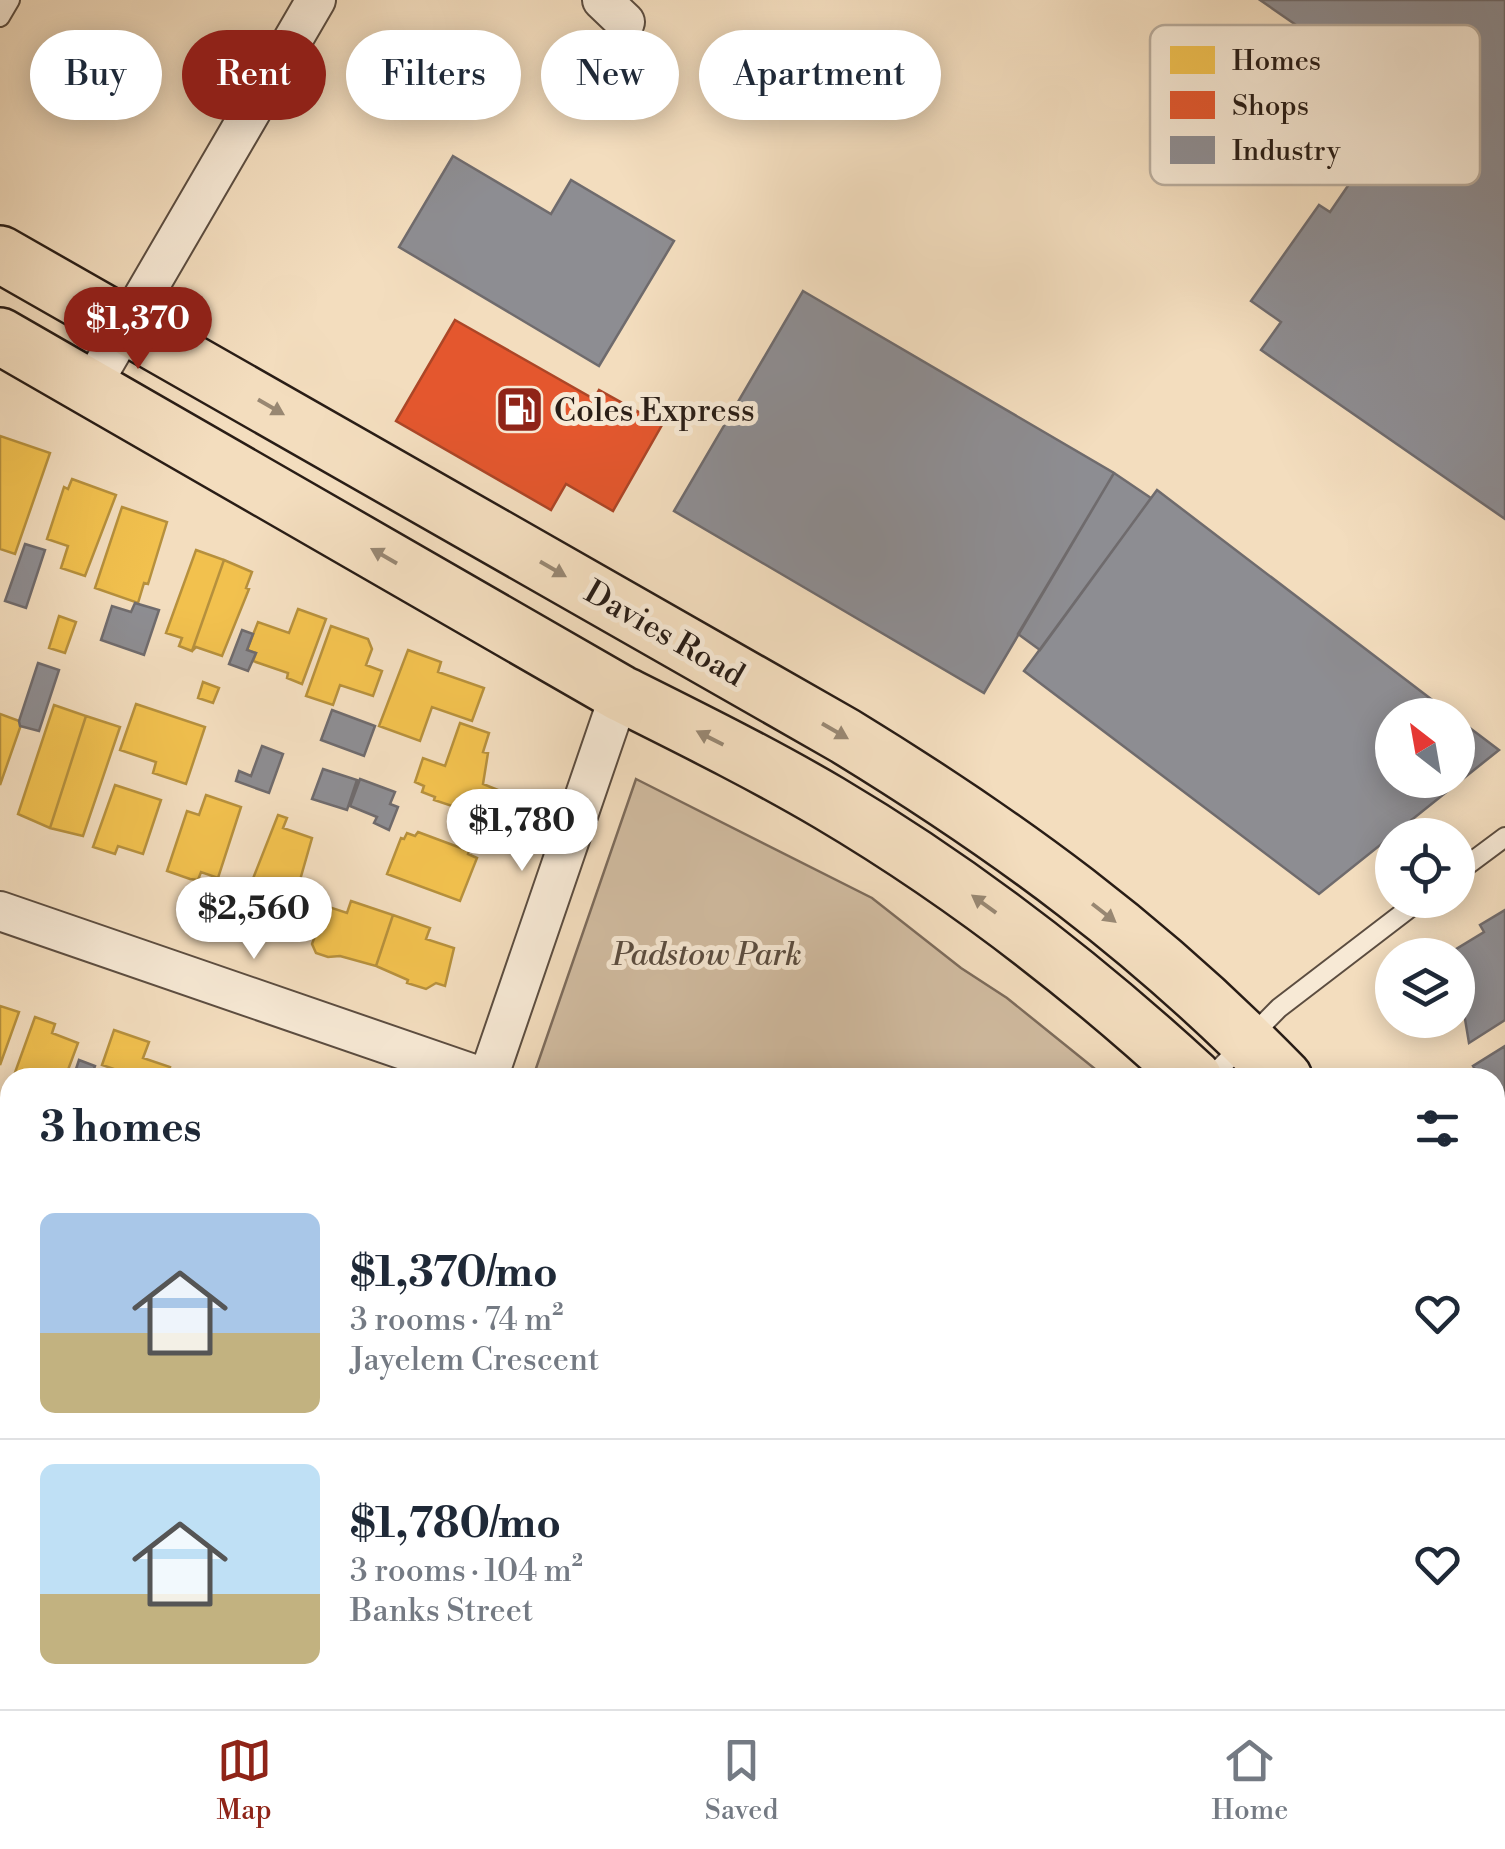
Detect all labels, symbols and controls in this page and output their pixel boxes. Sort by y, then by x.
legend [1150,25,1480,185]
chip: Buy [30,30,162,120]
chip: Rent [182,30,326,120]
chip: Filters [346,30,521,120]
chip: New [541,30,679,120]
chip: Apartment [699,30,941,120]
text: Homes [1232,44,1321,79]
text: Shops [1232,89,1309,124]
text: Industry [1232,134,1341,169]
pin: $1,370 [57,287,219,372]
text: $1,370 [86,299,190,339]
fuel station icon: Coles Express [493,384,545,436]
place label: Coles Express [554,391,755,431]
one-way arrow [257,398,285,416]
one-way arrow [369,548,398,565]
one-way arrow [539,560,567,577]
street label: Davies Road [577,572,752,696]
north arrow [1375,698,1475,798]
map controls [1375,698,1475,1038]
one-way arrow [821,721,849,739]
one-way arrow [695,730,724,747]
pin: $1,780 [441,789,603,874]
text: $1,780 [469,801,575,841]
button: locate [1375,818,1475,918]
pin: $2,560 [173,877,335,962]
text: $2,560 [198,889,310,929]
one-way arrow [971,895,997,915]
one-way arrow [1091,902,1117,922]
park label: Padstow Park [611,935,802,975]
button: layers [1375,938,1475,1038]
icon: filters [1410,1101,1465,1156]
text: 3 homes [40,1102,202,1155]
text: $1,370/mo [350,1247,558,1300]
icon: home [120,1253,240,1373]
icon: heart [1410,1286,1465,1341]
text: 3 rooms · 74 m² [350,1300,563,1340]
text: Jayelem Crescent [350,1340,599,1380]
text: $1,780/mo [350,1498,561,1551]
icon: home [120,1504,240,1624]
icon: heart [1410,1537,1465,1592]
text: 3 rooms · 104 m² [350,1551,583,1591]
text: Banks Street [350,1591,533,1631]
tab: Map [217,1733,272,1828]
tab: Saved [705,1733,778,1828]
tab: Home [1212,1733,1288,1828]

